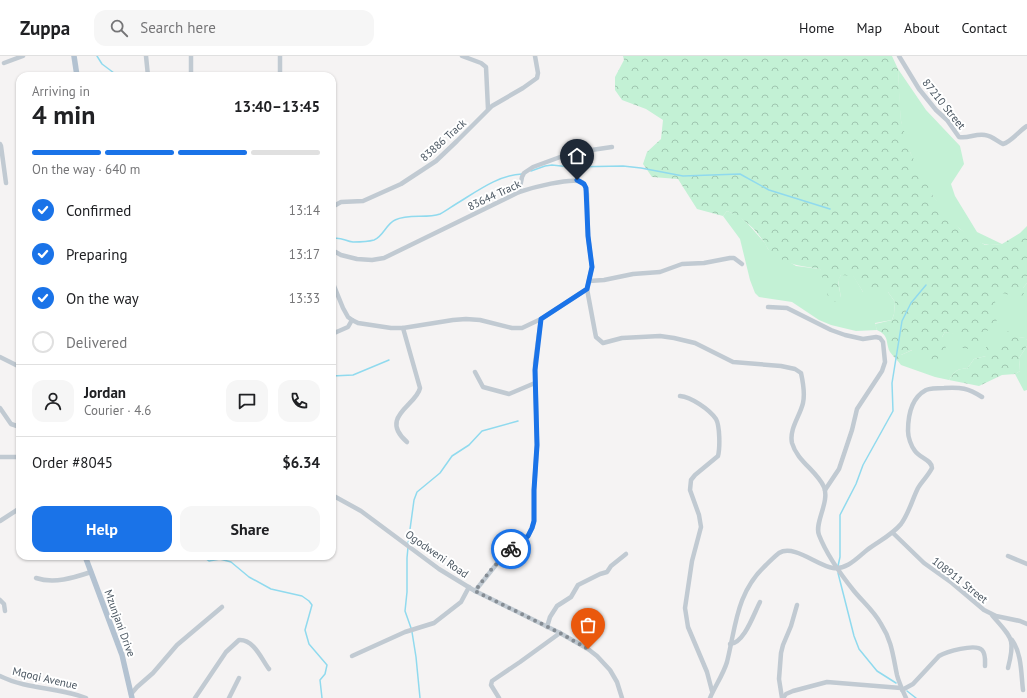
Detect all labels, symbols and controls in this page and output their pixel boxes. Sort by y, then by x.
search box [94,10,374,46]
text: Zuppa [20,16,70,40]
icon: search [108,17,130,39]
text: Search here [140,18,216,37]
text: Home [799,19,834,37]
text: Map [856,19,882,37]
text: About [904,19,940,37]
text: Contact [962,19,1007,37]
street label: 87210 Street [919,76,969,132]
text: Arriving in [32,83,90,100]
text: 13:40–13:45 [234,97,320,116]
text: 4 min [32,98,95,131]
street label: 83886 Track [417,115,469,164]
pin [560,139,594,180]
icon: home [566,145,588,167]
text: On the way · 640 m [32,161,140,178]
street label: 83644 Track [465,176,523,213]
icon: check [32,199,54,221]
text: Confirmed [66,201,131,220]
text: 13:14 [289,202,320,219]
icon: check [32,243,54,265]
text: Preparing [66,245,128,264]
text: 13:17 [289,246,320,263]
icon: check [32,287,54,309]
text: On the way [66,289,139,308]
text: 13:33 [289,290,320,307]
text: Delivered [66,333,127,352]
button: person [32,380,74,422]
button: chat [226,380,268,422]
button: phone [278,380,320,422]
text: Jordan [84,383,126,402]
text: Courier · 4.6 [84,402,151,419]
text: Order #8045 [32,453,113,472]
text: $6.34 [282,453,320,472]
button: Help [32,506,172,552]
button: Share [180,506,320,552]
street label: Ogodweni Road [403,527,471,581]
courier [491,529,531,569]
icon: bike [500,538,522,560]
street label: 108911 Street [929,554,991,606]
street label: Mzunjani Drive [101,587,139,659]
pin [571,608,605,649]
icon: bag [577,614,599,636]
street label: Mqoqi Avenue [11,664,79,692]

